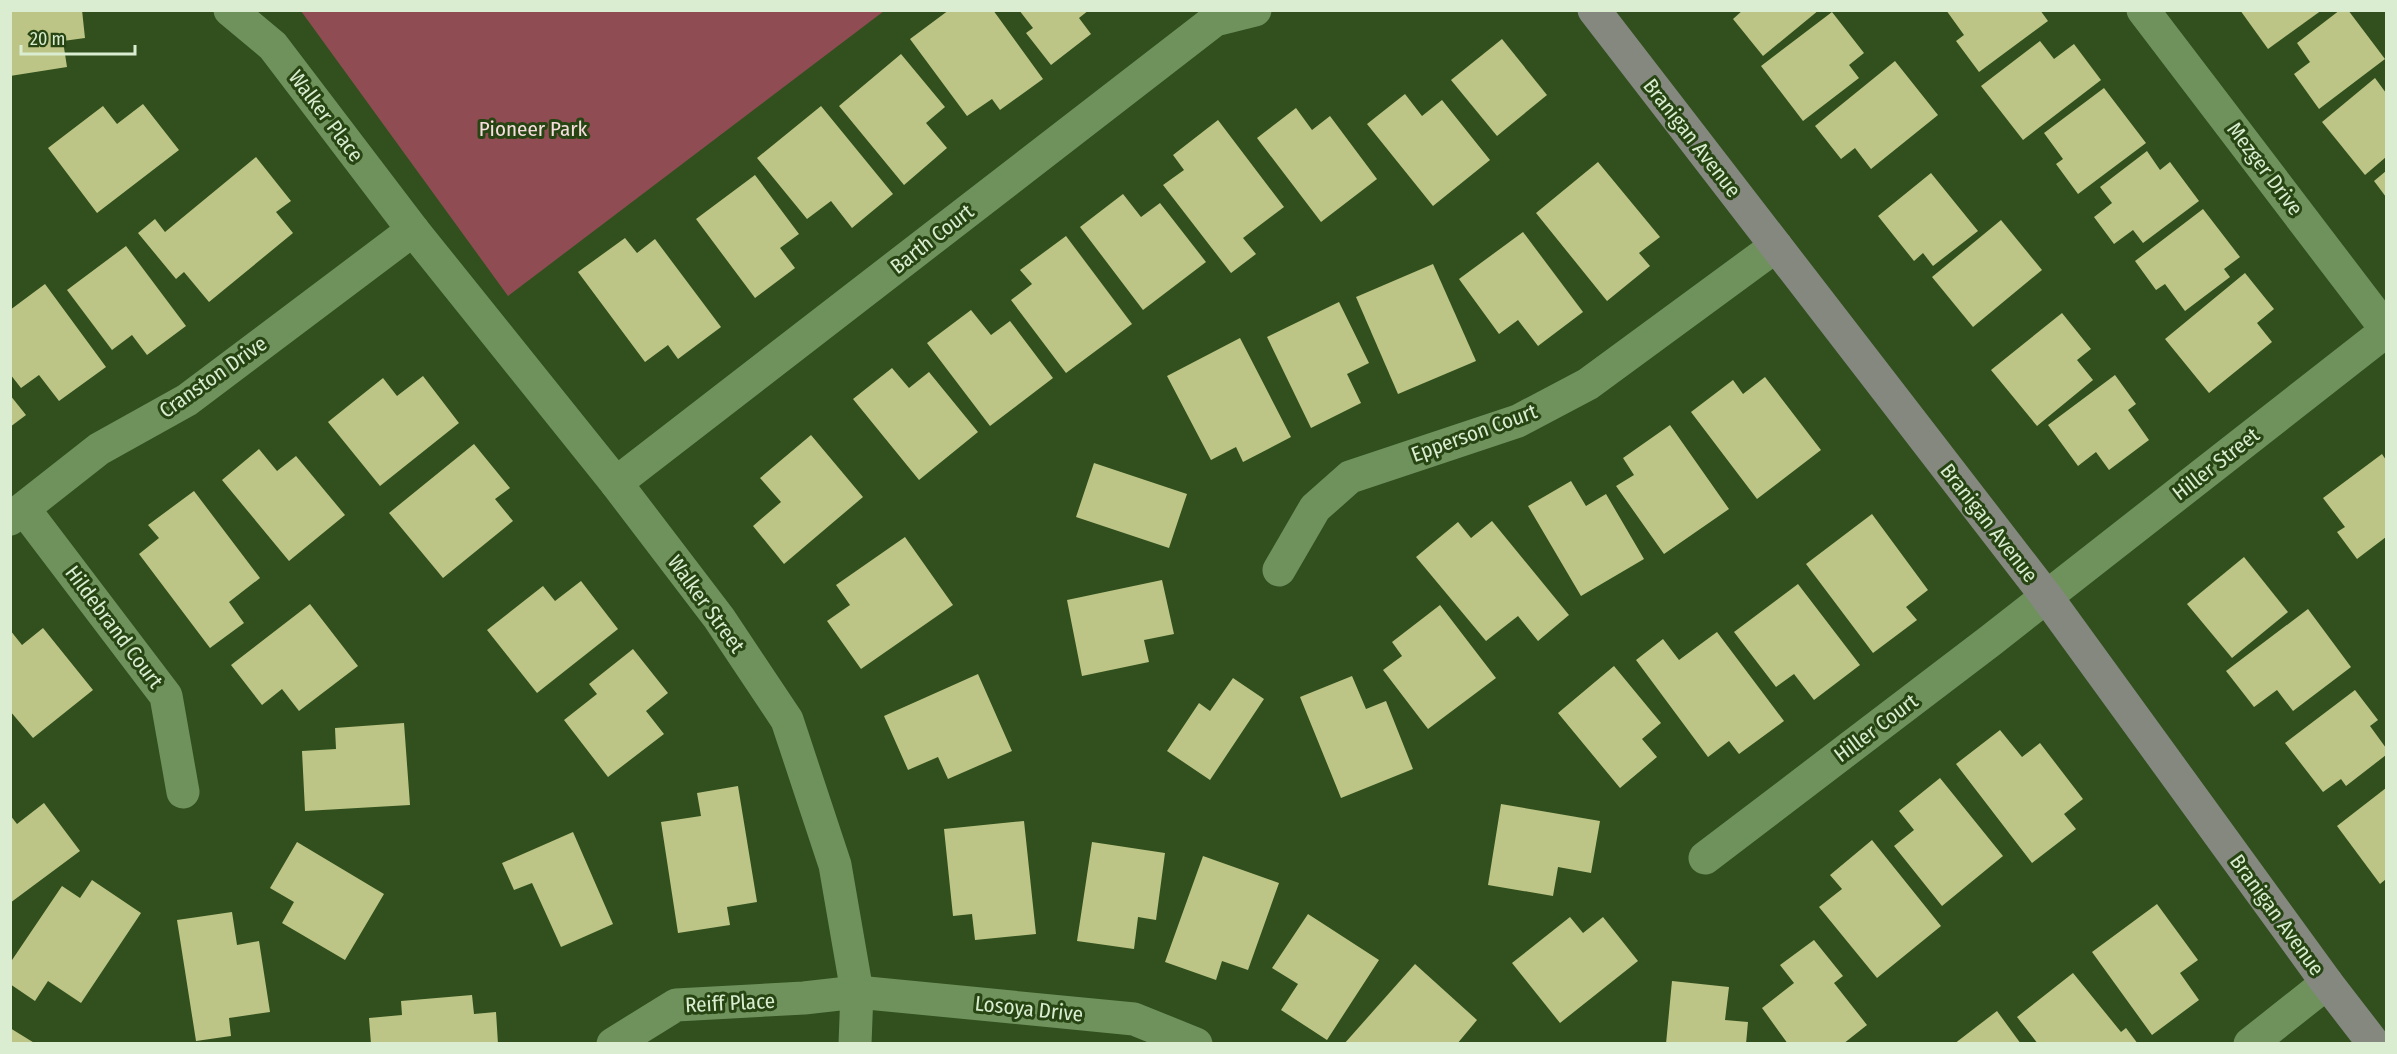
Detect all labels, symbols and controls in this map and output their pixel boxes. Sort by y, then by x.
scale bar [21,18,135,56]
text: 20 m [30,28,65,50]
street label: Walker Place [283,65,369,167]
street label: Branigan Avenue [1638,73,1746,203]
park label: Pioneer Park [479,116,588,142]
street label: Mezger Drive [2222,117,2308,221]
street label: Barth Court [885,198,979,280]
street label: Cranston Drive [154,330,272,424]
street label: Epperson Court [1408,398,1541,468]
street label: Hiller Street [2167,422,2265,506]
street label: Branigan Avenue [1935,458,2043,588]
street label: Walker Street [662,550,750,658]
street label: Hildebrand Court [59,560,169,694]
street label: Hiller Court [1829,688,1923,768]
street label: Branigan Avenue [2224,849,2330,981]
street label: Reiff Place [684,988,776,1018]
street label: Losoya Drive [974,990,1084,1028]

